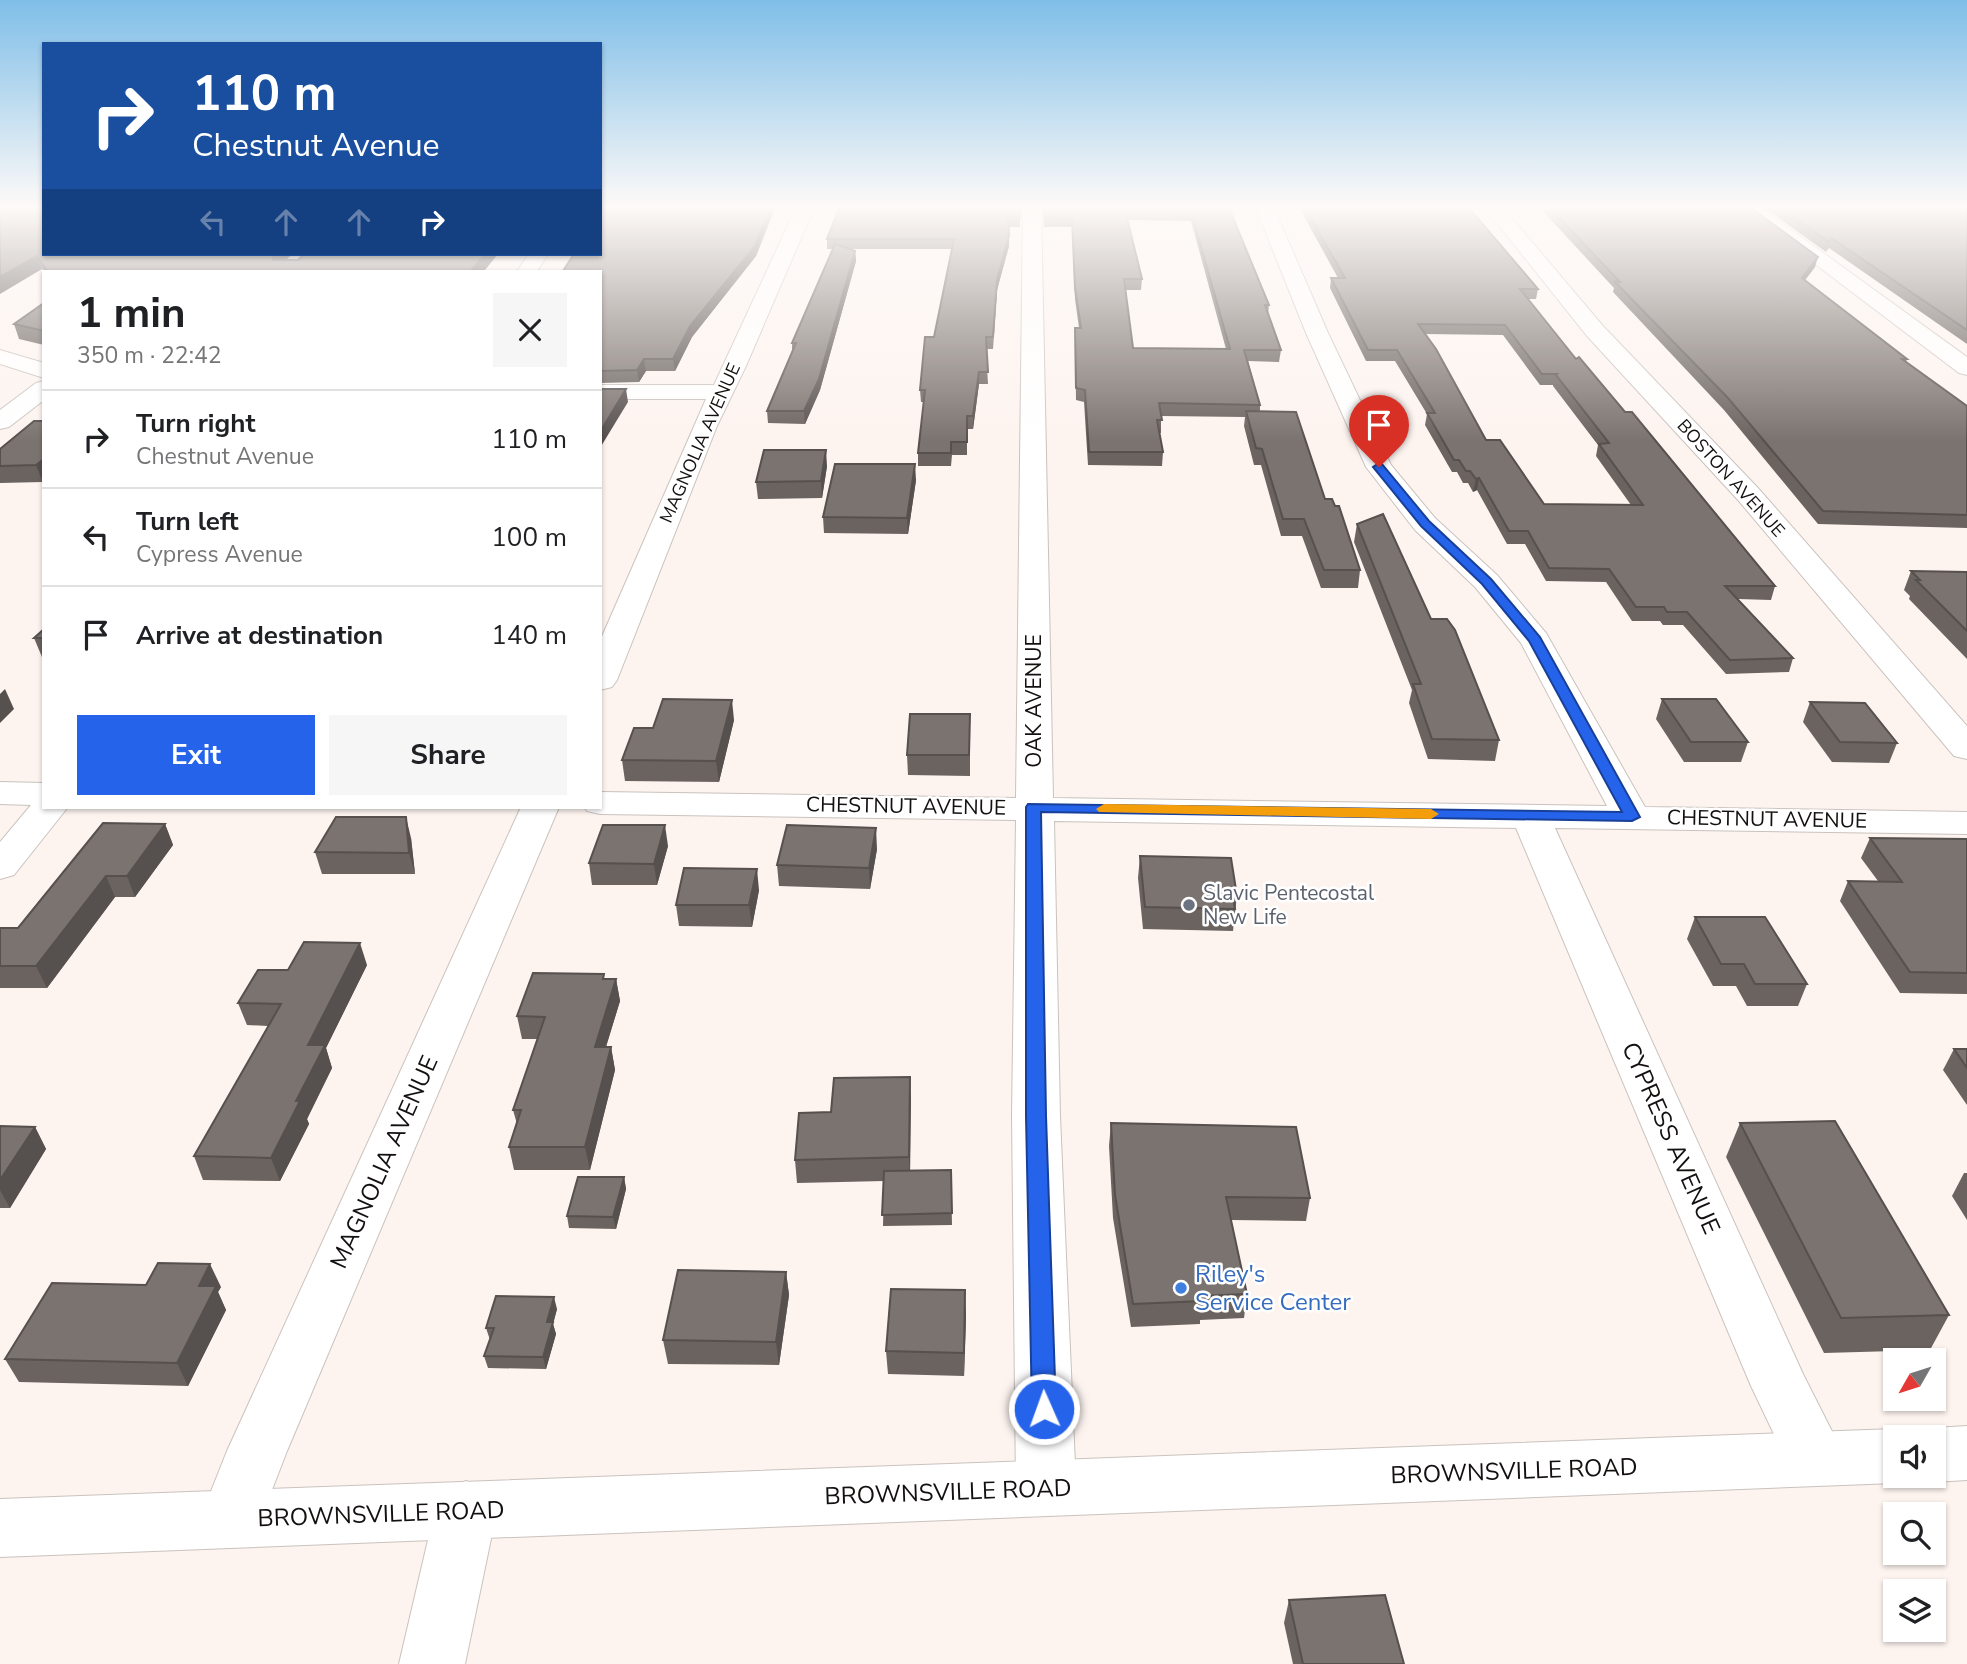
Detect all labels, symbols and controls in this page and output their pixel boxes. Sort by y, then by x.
text: 110 m [192,60,336,127]
icon: right [77,70,168,161]
text: Chestnut Avenue [192,124,440,167]
icon: left [194,203,232,241]
icon: ahead [267,203,305,241]
icon: ahead [340,203,378,241]
icon: right [413,203,451,241]
text: 1 min [77,285,186,342]
button: close [493,293,567,367]
text: 350 m · 22:42 [77,340,222,371]
street label: MAGNOLIA AVENUE [654,359,746,527]
pin [1349,395,1409,467]
text: Turn right [136,406,255,441]
icon: arrive [1360,406,1398,444]
street label: BOSTON AVENUE [1672,414,1790,542]
icon: right [77,420,115,458]
text: 110 m [491,422,567,457]
text: Chestnut Avenue [136,441,314,472]
text: Turn left [136,504,239,539]
icon: left [77,518,115,556]
text: 100 m [491,520,567,555]
text: Cypress Avenue [136,539,303,570]
icon: arrive [77,616,115,654]
text: Arrive at destination [136,618,383,653]
text: 140 m [491,618,567,653]
street label: OAK AVENUE [1020,634,1048,768]
button: Exit [77,715,315,795]
button: Share [329,715,567,795]
street label: CHESTNUT AVENUE [806,790,1006,822]
street label: CHESTNUT AVENUE [1667,803,1867,835]
place label: Slavic Pentecostal New Life [1203,879,1375,931]
marker: Slavic Pentecostal New Life [1181,897,1197,913]
street label: CYPRESS AVENUE [1614,1037,1728,1239]
street label: MAGNOLIA AVENUE [323,1050,445,1274]
place label: Riley's Service Center [1195,1258,1351,1318]
marker: Riley's Service Center [1173,1280,1189,1296]
north arrow [1883,1348,1946,1410]
map controls [1883,1348,1946,1642]
position arrow [1007,1372,1081,1446]
button: sound [1883,1425,1946,1488]
street label: BROWNSVILLE ROAD [1390,1451,1638,1491]
street label: BROWNSVILLE ROAD [824,1472,1072,1512]
street label: BROWNSVILLE ROAD [257,1494,505,1534]
button: search [1883,1502,1946,1565]
button: layers [1883,1579,1946,1642]

